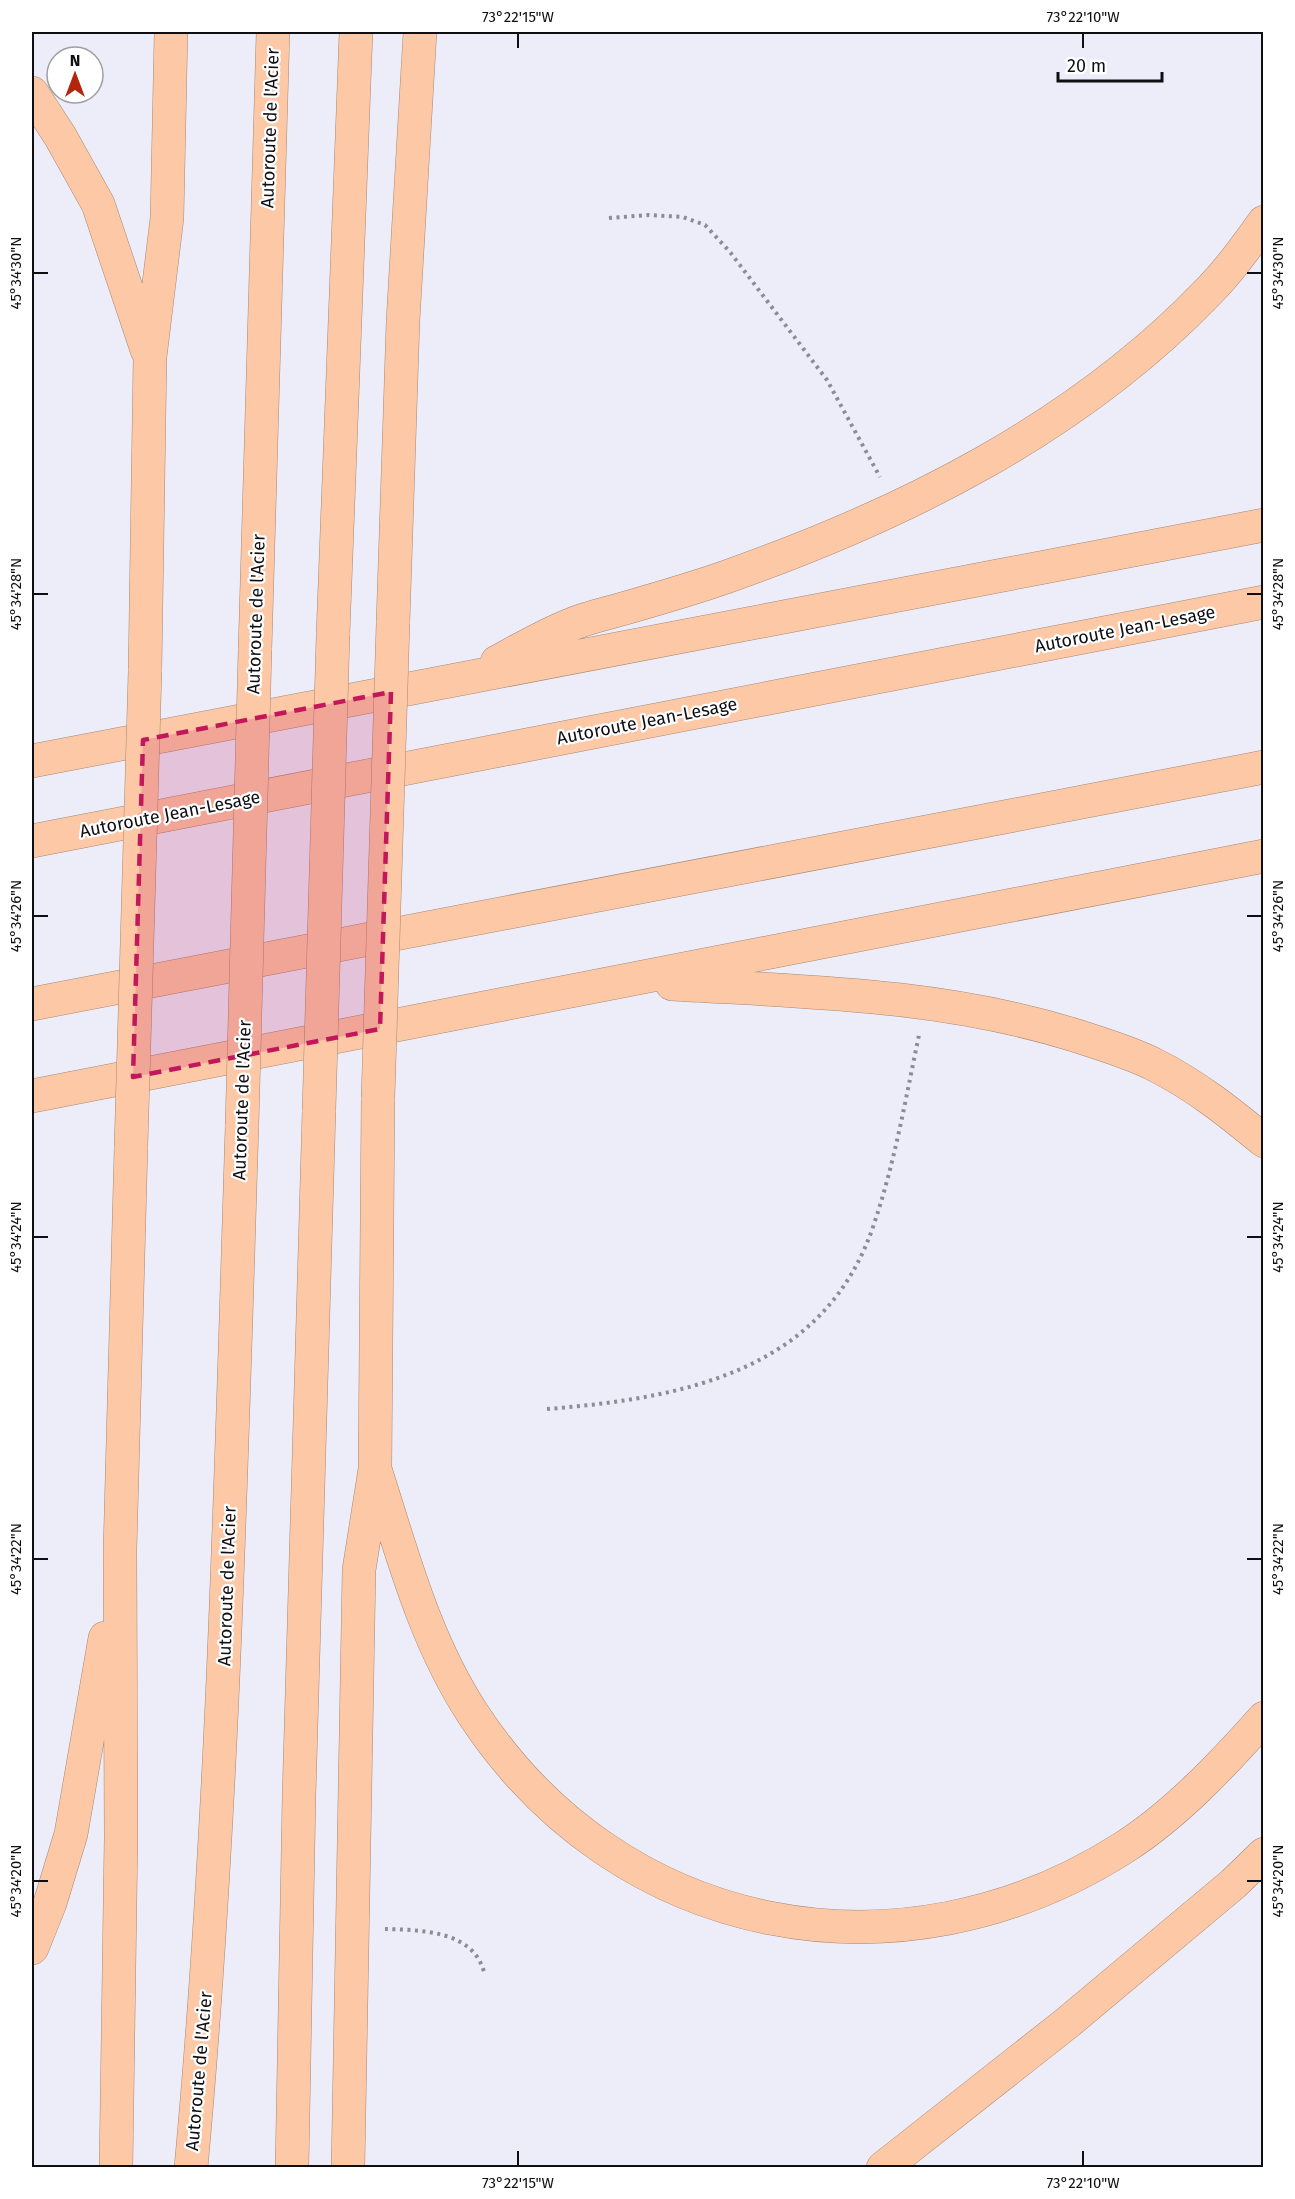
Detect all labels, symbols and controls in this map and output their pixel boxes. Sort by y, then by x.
text: 73°22'15"W [482,8,555,26]
text: 73°22'10"W [1046,8,1120,26]
north arrow [45,45,105,105]
scale bar [1058,45,1162,83]
street label: Autoroute de l'Acier [256,48,284,208]
text: N [70,51,80,70]
text: 20 m [1067,55,1106,77]
text: 45°34'30"N [7,237,25,309]
text: 45°34'30"N [1269,237,1287,309]
street label: Autoroute de l'Acier [242,534,270,694]
text: 45°34'28"N [7,558,25,630]
text: 45°34'28"N [1269,558,1287,630]
street label: Autoroute Jean-Lesage [1033,601,1217,657]
street label: Autoroute Jean-Lesage [555,693,739,749]
street label: Autoroute Jean-Lesage [78,786,262,842]
text: 45°34'26"N [7,880,25,952]
text: 45°34'26"N [1269,880,1287,952]
street label: Autoroute de l'Acier [228,1020,256,1180]
text: 45°34'24"N [7,1201,25,1273]
text: 45°34'24"N [1269,1201,1287,1273]
street label: Autoroute de l'Acier [213,1506,241,1666]
text: 45°34'22"N [7,1523,25,1595]
text: 45°34'22"N [1269,1523,1287,1595]
text: 45°34'20"N [7,1845,25,1917]
text: 45°34'20"N [1269,1845,1287,1917]
street label: Autoroute de l'Acier [181,1990,217,2152]
text: 73°22'15"W [482,2174,555,2192]
text: 73°22'10"W [1046,2174,1120,2192]

